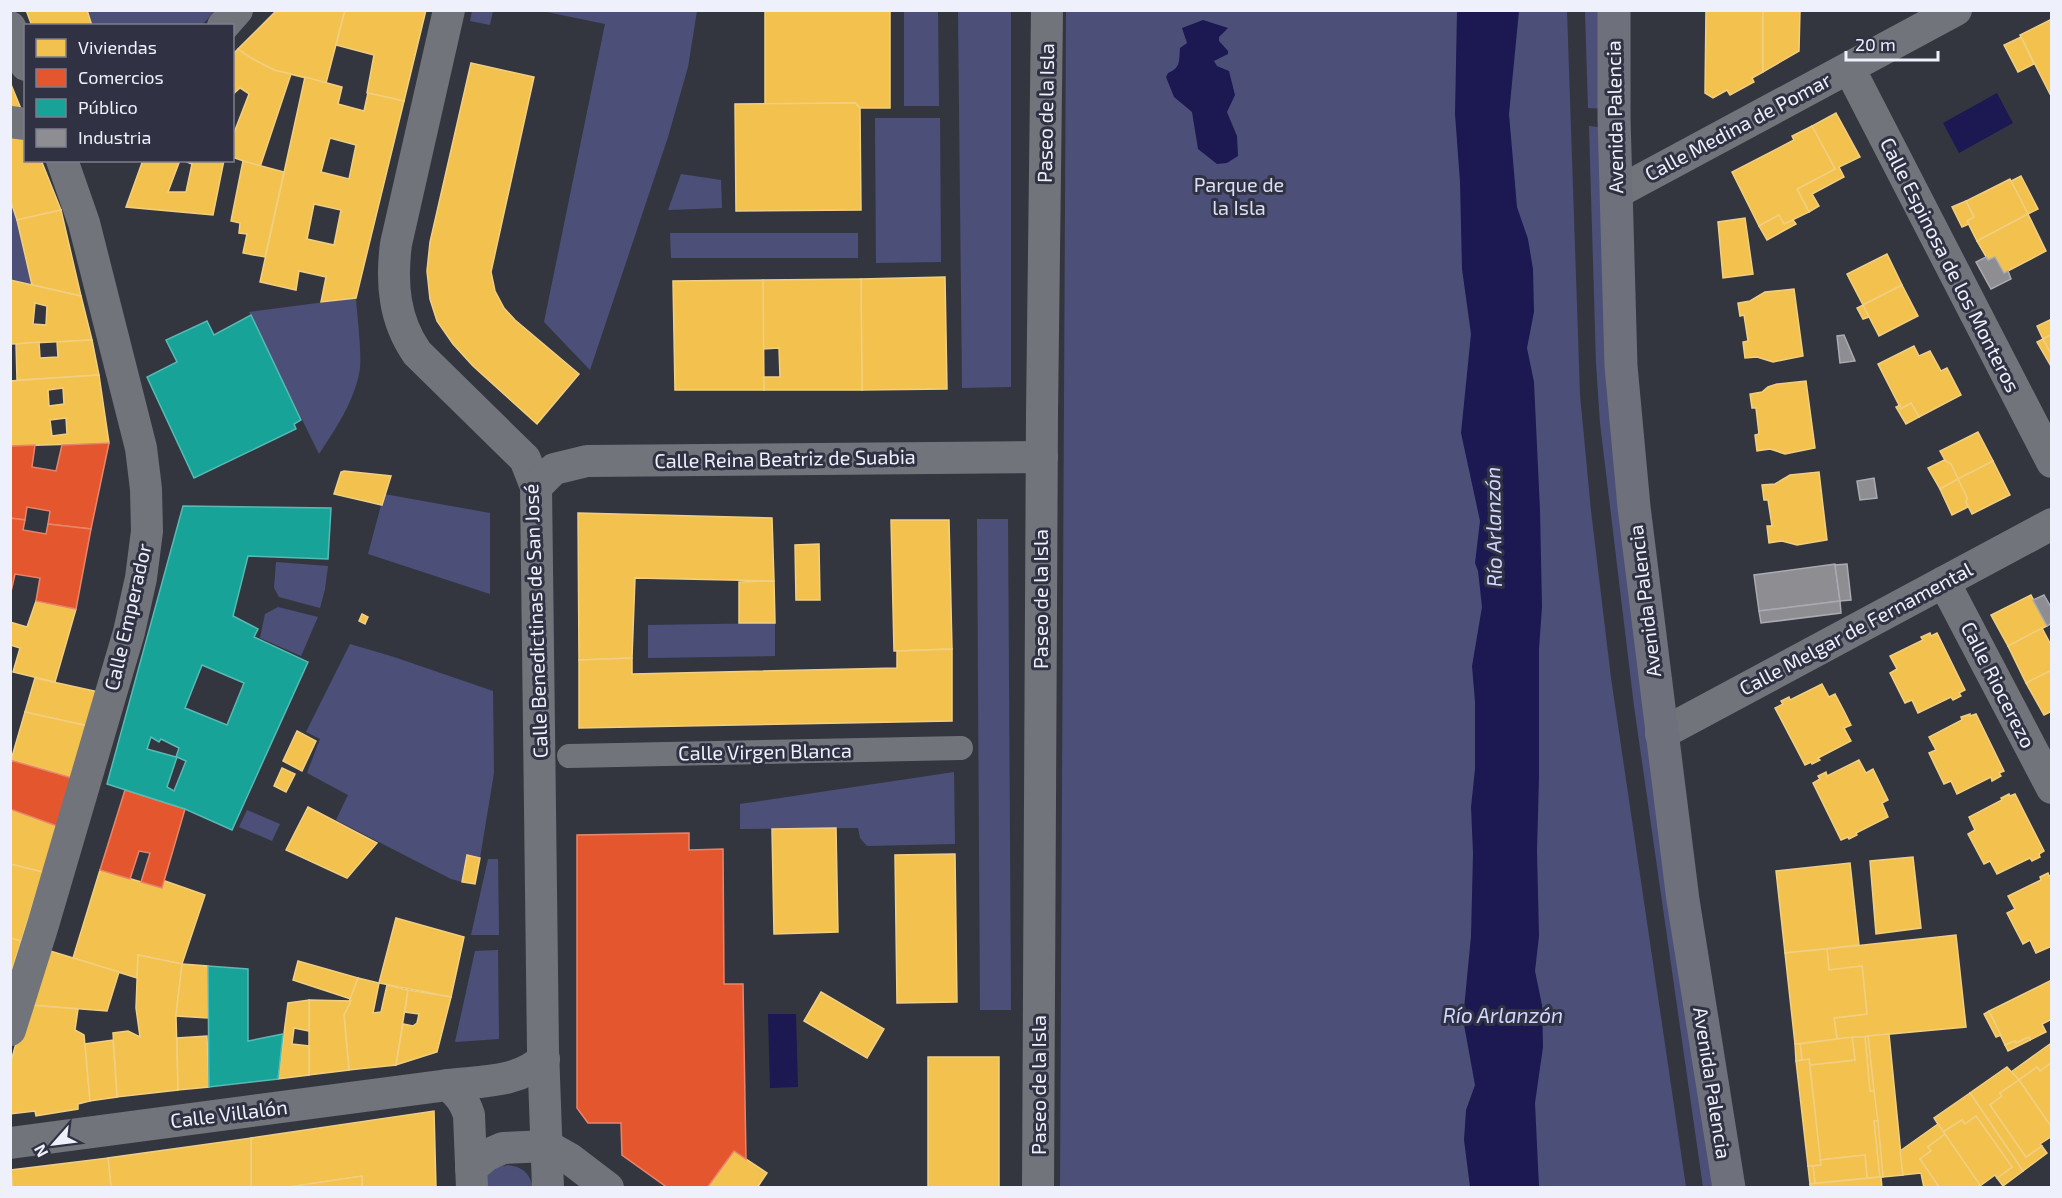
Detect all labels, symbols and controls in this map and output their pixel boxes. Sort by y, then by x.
legend [24,24,234,162]
scale bar [1846,24,1938,62]
text: 20 m [1855,33,1896,55]
text: Viviendas [78,36,157,58]
street label: Avenida Palencia [1601,40,1627,194]
street label: Paseo de la Isla [1032,43,1058,183]
text: Comercios [78,66,164,88]
street label: Calle Medina de Pomar [1640,67,1835,185]
text: Público [78,96,138,118]
text: Industria [78,126,151,148]
street label: Calle Espinosa de los Monteros [1876,133,2026,396]
park label: Parque de la Isla [1194,172,1284,219]
street label: Calle Reina Beatriz de Suabia [654,444,916,472]
water label: Río Arlanzón [1479,467,1506,587]
street label: Calle Benedictinas de San José [518,483,552,759]
street label: Avenida Palencia [1623,523,1665,679]
street label: Paseo de la Isla [1028,529,1052,669]
street label: Calle Emperador [98,541,156,693]
street label: Calle Melgar de Fernamental [1735,556,1976,700]
street label: Calle Riocerezo [1957,617,2041,752]
street label: Calle Virgen Blanca [678,737,852,765]
water label: Río Arlanzón [1443,1002,1563,1027]
street label: Avenida Palencia [1689,1005,1737,1161]
street label: Paseo de la Isla [1026,1015,1050,1155]
street label: Calle Villalón [169,1094,289,1132]
north arrow [24,1114,84,1174]
text: N [29,1142,51,1161]

